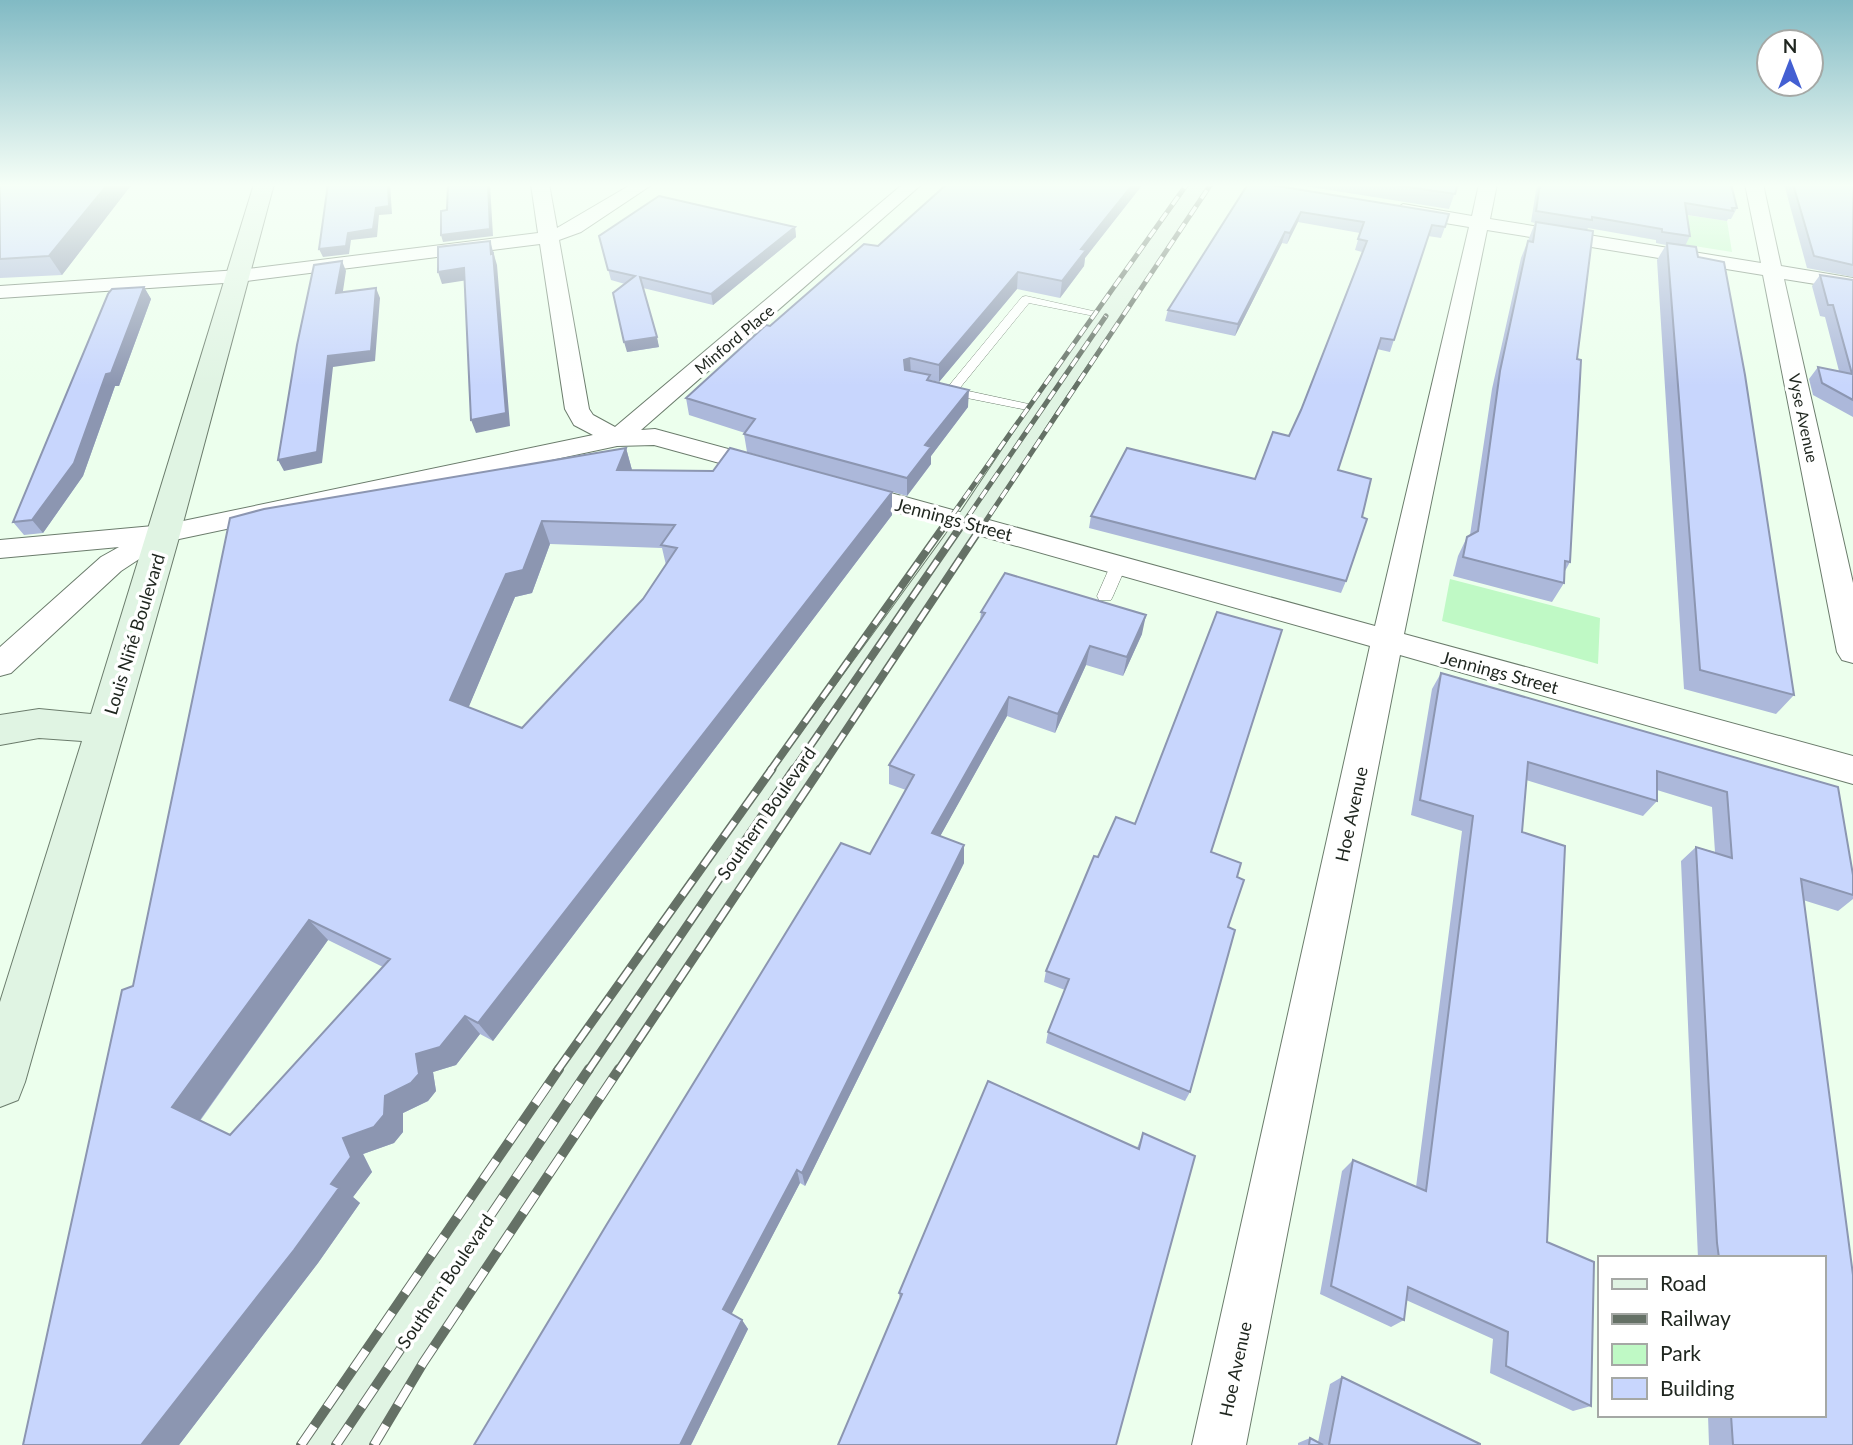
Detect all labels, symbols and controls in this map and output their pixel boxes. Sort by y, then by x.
north arrow [1755,28,1825,98]
text: N [1783,34,1797,57]
street label: Minford Place [691,300,777,378]
street label: Vyse Avenue [1785,372,1823,464]
street label: Jennings Street [893,493,1016,545]
street label: Louis Niñé Boulevard [99,551,169,717]
street label: Jennings Street [1439,646,1562,698]
street label: Southern Boulevard [712,742,820,884]
street label: Hoe Avenue [1330,764,1372,864]
street label: Southern Boulevard [392,1210,498,1352]
legend [1598,1256,1825,1417]
text: Road [1660,1270,1707,1295]
text: Railway [1660,1305,1731,1330]
street label: Hoe Avenue [1214,1319,1256,1419]
text: Park [1660,1340,1701,1365]
text: Building [1660,1375,1735,1400]

